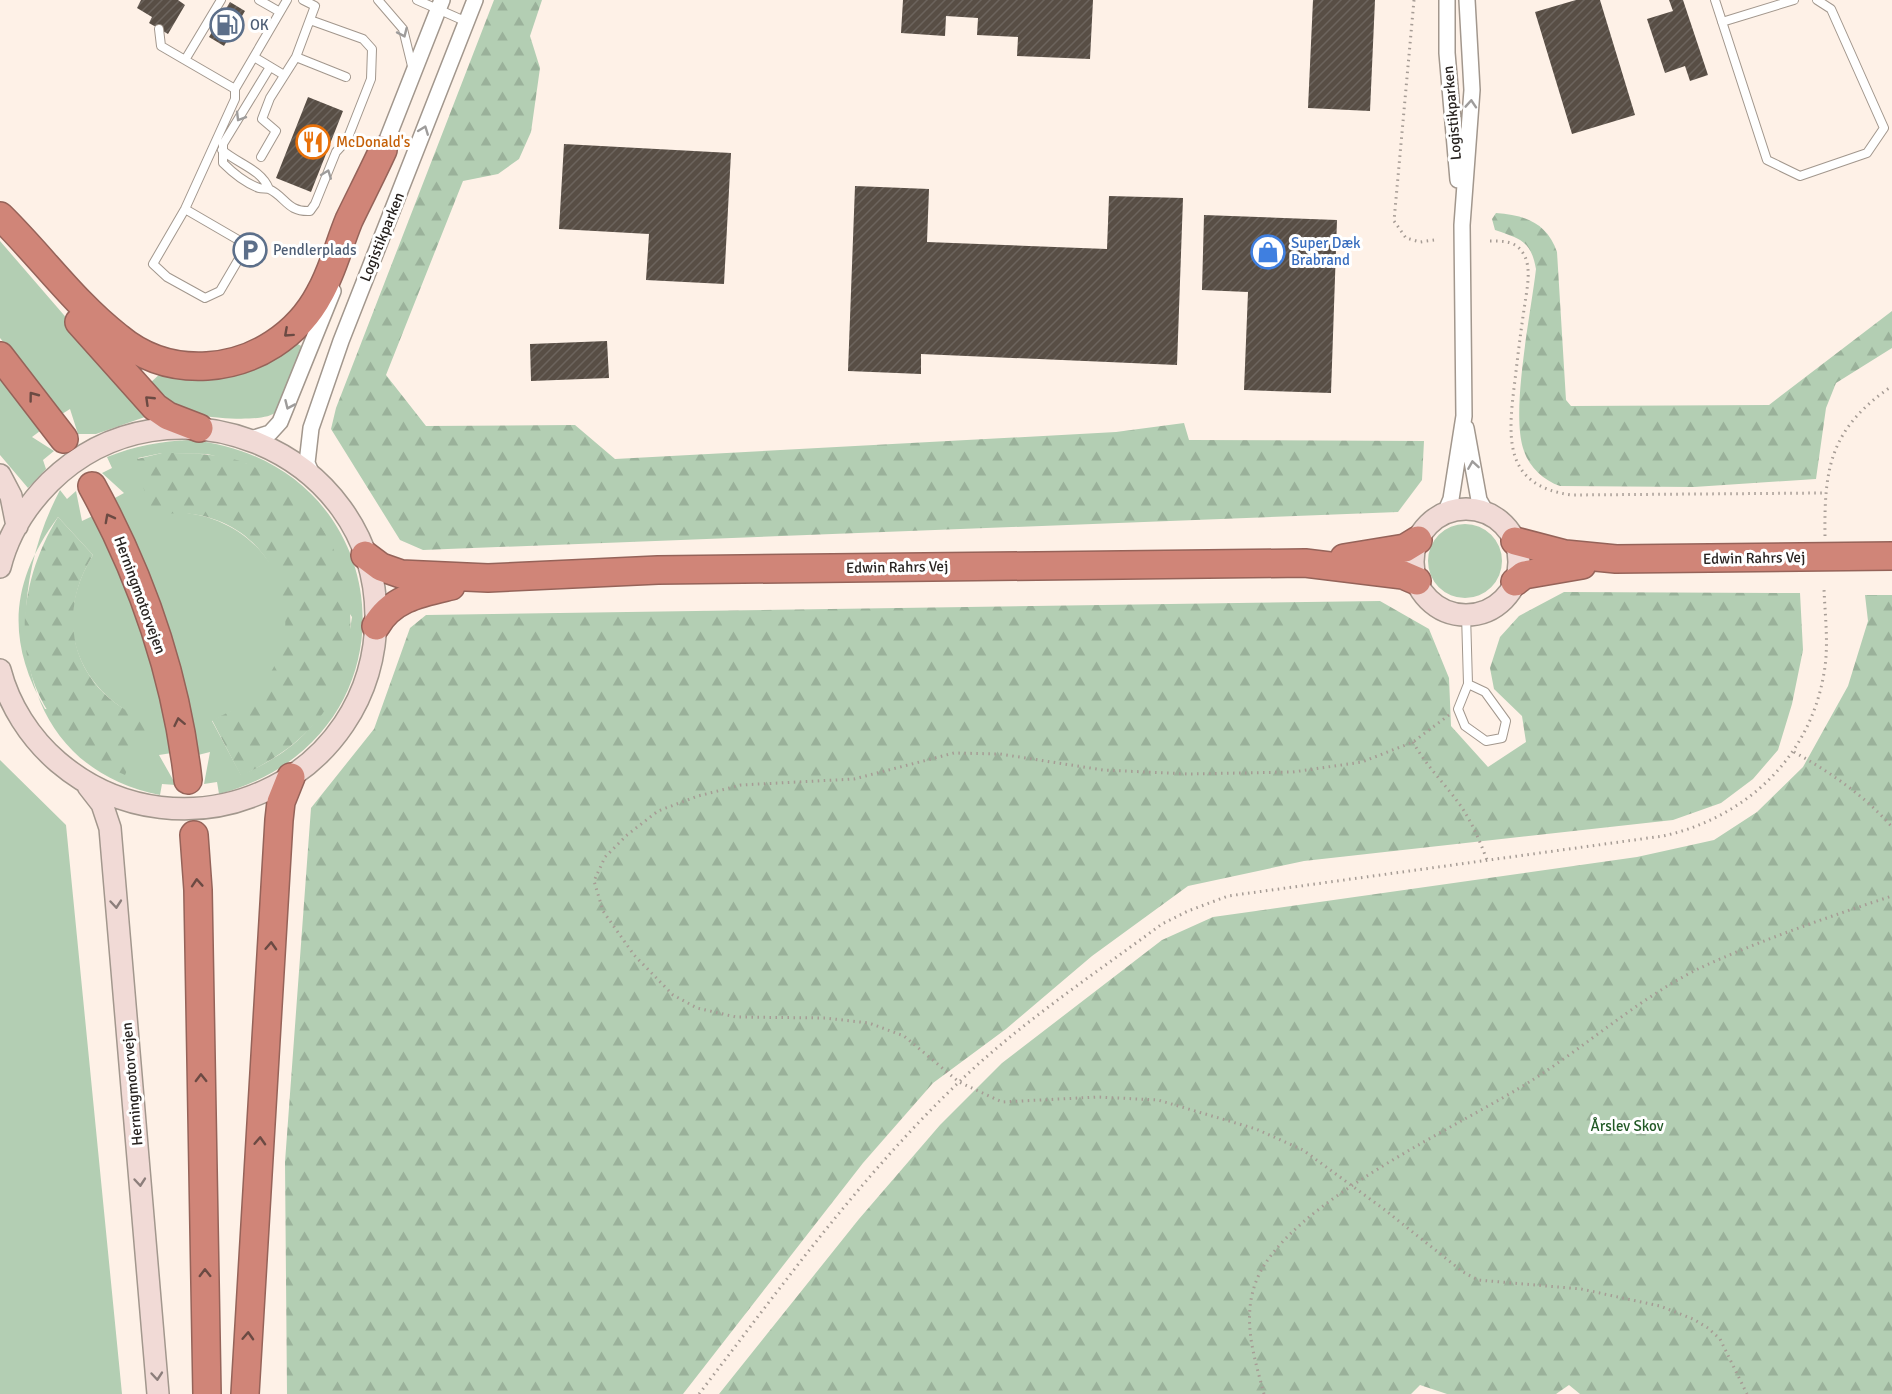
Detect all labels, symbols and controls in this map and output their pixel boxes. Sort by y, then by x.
fuel station icon: OK [209,7,245,43]
place label: OK [250,16,269,34]
one-way arrow [396,26,408,37]
street label: Logistikparken [1439,65,1465,161]
one-way arrow [1464,100,1477,109]
one-way arrow [235,111,247,121]
restaurant icon: McDonald's [295,124,331,160]
one-way arrow [417,125,430,135]
place label: McDonald's [336,133,411,151]
one-way arrow [320,169,332,180]
street label: Logistikparken [356,190,408,284]
parking icon: Pendlerplads [232,232,268,268]
shop icon: Super Dæk Brabrand [1250,234,1286,270]
place label: Super Dæk Brabrand [1291,234,1361,269]
place label: Pendlerplads [273,241,357,259]
one-way arrow [284,326,294,337]
one-way arrow [30,392,41,403]
one-way arrow [145,397,156,408]
one-way arrow [284,398,296,409]
one-way arrow [1467,460,1480,470]
one-way arrow [105,513,117,524]
street label: Herningmotorvejen [110,534,170,656]
street label: Edwin Rahrs Vej [1703,548,1805,568]
street label: Edwin Rahrs Vej [846,557,948,577]
one-way arrow [173,717,186,727]
one-way arrow [191,878,204,887]
one-way arrow [109,900,122,909]
one-way arrow [265,942,278,951]
street label: Herningmotorvejen [118,1021,146,1147]
one-way arrow [195,1073,208,1082]
park label: Årslev Skov [1590,1117,1664,1135]
one-way arrow [253,1136,266,1145]
one-way arrow [133,1178,146,1187]
one-way arrow [199,1268,211,1277]
one-way arrow [242,1331,255,1340]
one-way arrow [150,1372,163,1381]

